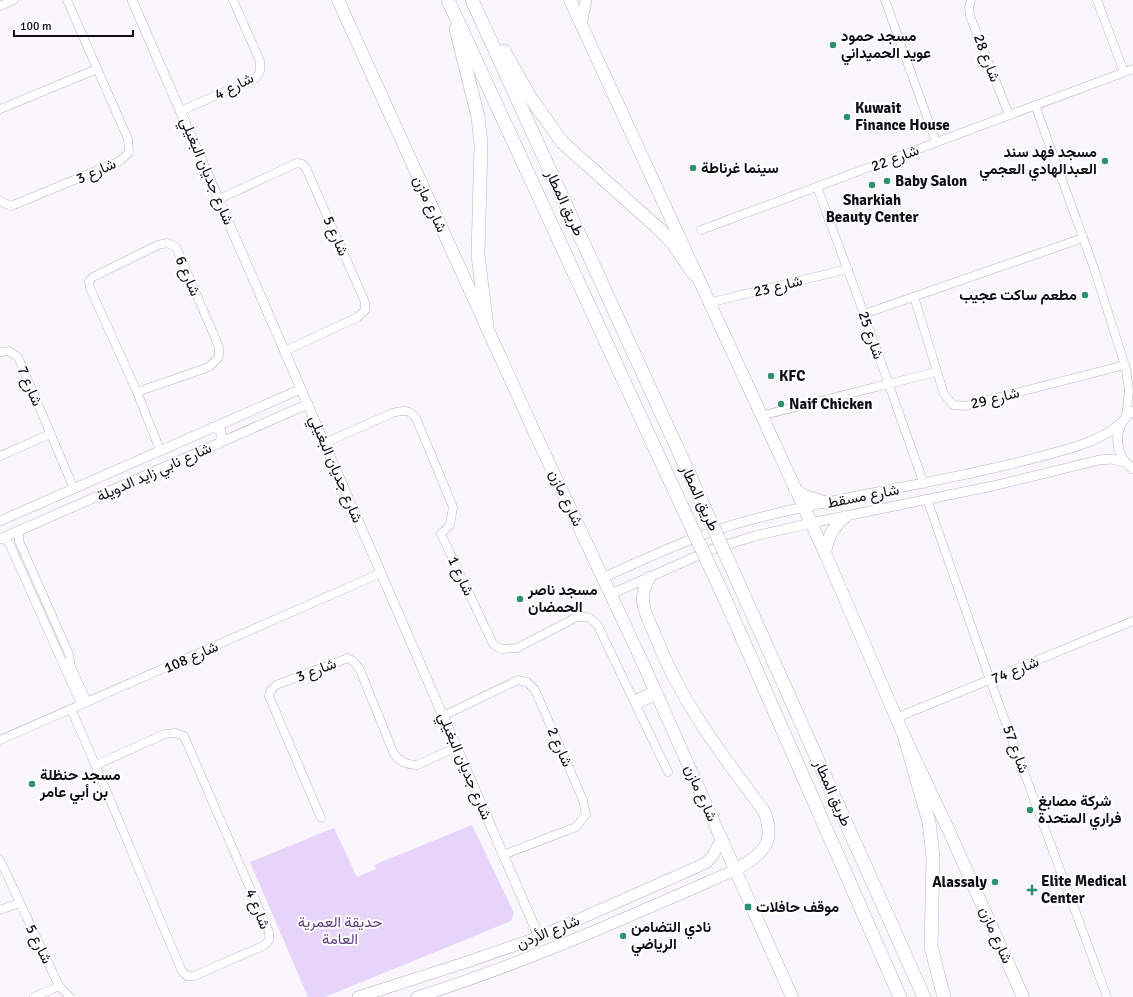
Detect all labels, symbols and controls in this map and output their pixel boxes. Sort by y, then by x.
scale bar [14,12,133,38]
text: 100 m [20,19,52,34]
place label: مسجد حمود عويد الحميداني [841,27,931,66]
street label: شارع 28 [968,32,1004,85]
marker: مسجد حمود عويد الحميداني [828,40,838,50]
street label: شارع 4 [211,68,258,105]
place label: Kuwait Finance House [855,99,950,134]
marker: Kuwait Finance House [842,112,852,122]
street label: شارع جديان البغيلي [173,115,238,229]
street label: شارع 22 [869,141,922,177]
place label: مسجد فهد سند العبدالهادي العجمي [979,143,1097,182]
street label: شارع 3 [73,154,120,190]
marker: مسجد فهد سند العبدالهادي العجمي [1100,156,1110,166]
place label: سينما غرناطة [701,159,779,177]
marker: سينما غرناطة [688,163,698,173]
street label: طريق المطار [541,166,588,239]
place label: Baby Salon [895,172,967,190]
street label: شارع مازن [407,173,451,236]
marker: Baby Salon [882,176,892,186]
marker: Sharkiah Beauty Center [867,180,877,190]
place label: Sharkiah Beauty Center [826,191,918,226]
street label: شارع 5 [317,213,353,260]
street label: شارع 6 [170,253,204,300]
street label: شارع 23 [752,271,805,303]
place label: مطعم ساكت عجيب [959,286,1077,305]
marker: مطعم ساكت عجيب [1080,290,1090,300]
street label: شارع 25 [853,309,888,362]
street label: شارع 7 [12,363,46,410]
place label: KFC [779,367,805,385]
marker: KFC [766,371,776,381]
street label: شارع 29 [969,383,1022,415]
place label: Naif Chicken [789,395,872,413]
marker: Naif Chicken [776,399,786,409]
street label: شارع جديان البغيلي [302,413,367,527]
street label: شارع نابي زايد الدويلة [94,439,216,509]
street label: طريق المطار [676,461,723,534]
street label: شارع مازن [543,467,587,530]
street label: شارع مسقط [825,480,901,514]
street label: شارع 1 [442,553,478,600]
place label: مسجد ناصر الحمضان [527,581,598,616]
marker: مسجد ناصر الحمضان [515,594,525,604]
street label: شارع 108 [161,637,222,679]
street label: شارع 74 [989,652,1042,690]
street label: شارع 3 [293,654,340,688]
street label: شارع جديان البغيلي [431,710,496,824]
street label: شارع 57 [997,723,1033,776]
street label: شارع 2 [541,724,577,771]
street label: طريق المطار [809,756,856,830]
street label: شارع مازن [679,762,722,825]
place label: مسجد حنظلة بن أبي عامر [39,766,121,805]
marker: مسجد حنظلة بن أبي عامر [27,779,37,789]
place label: شركة مصابغ فراري المتحدة [1038,792,1121,831]
marker: شركة مصابغ فراري المتحدة [1025,805,1035,815]
place label: Elite Medical Center [1041,872,1127,907]
place label: Alassaly [932,873,988,891]
marker: Alassaly [990,877,1000,887]
marker: Elite Medical Center [1026,884,1038,896]
street label: شارع 4 [240,886,274,933]
place label: موقف حافلات [756,898,839,916]
marker: موقف حافلات [743,902,753,912]
street label: شارع مازن [974,904,1017,967]
street label: شارع الأردن [514,911,583,955]
park label: حديقة العمرية العامة [298,913,382,948]
place label: نادي التضامن الرياضي [631,918,711,957]
street label: شارع 5 [20,921,56,968]
marker: نادي التضامن الرياضي [618,931,628,941]

